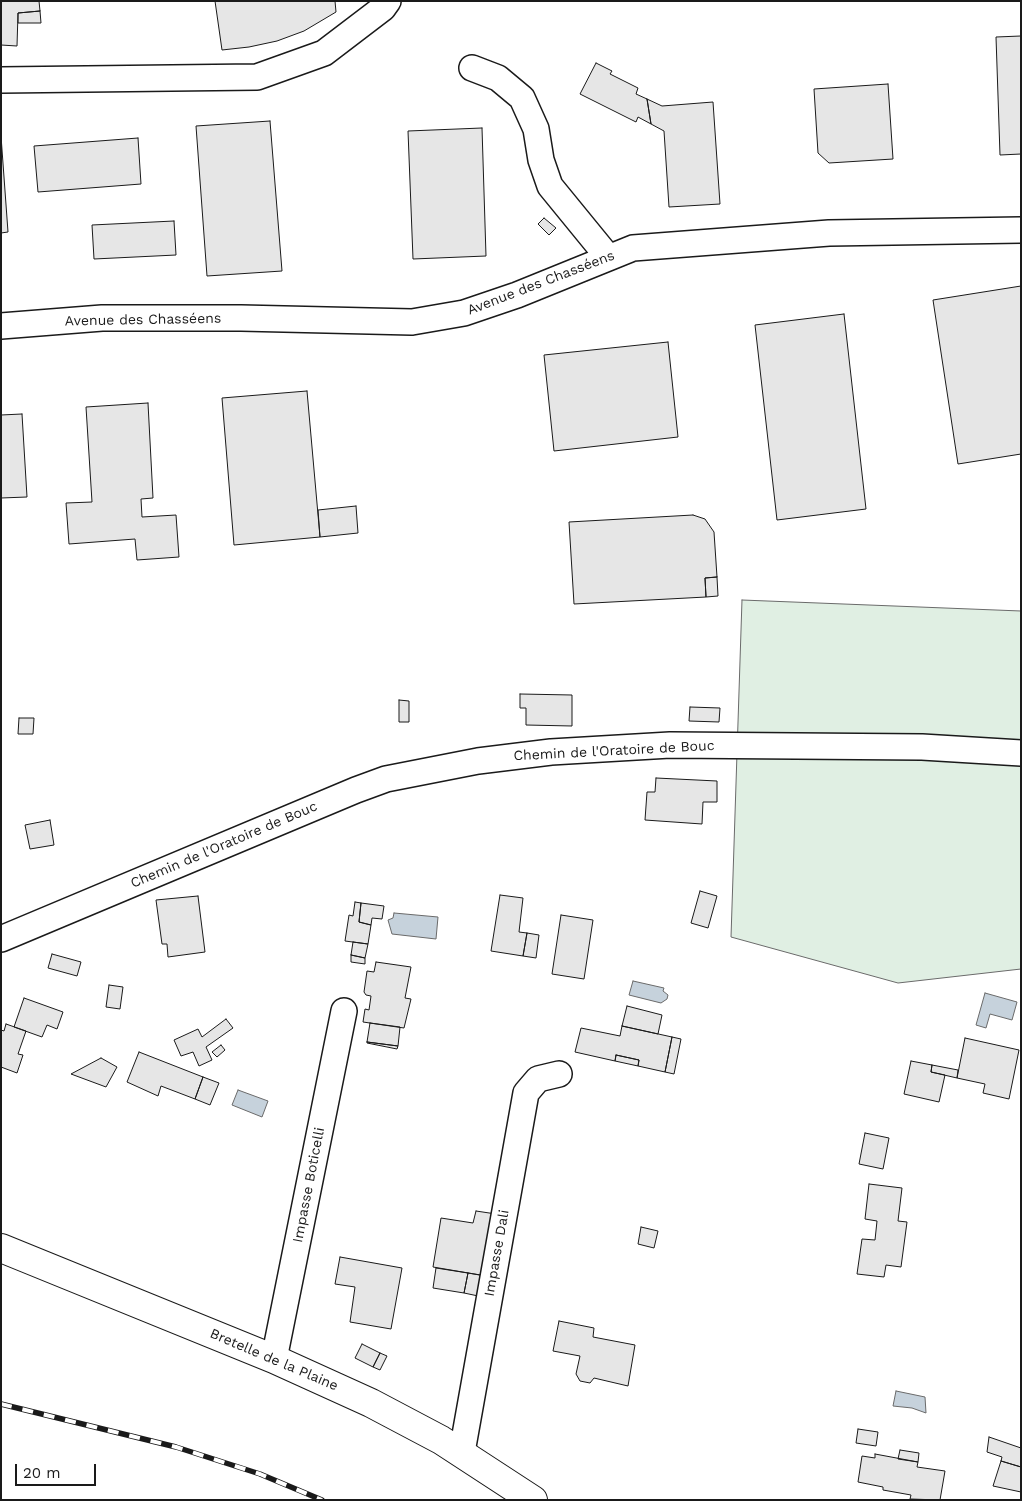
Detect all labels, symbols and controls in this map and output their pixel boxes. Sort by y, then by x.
street label: Avenue des Chasséens [465,247,617,319]
street label: Avenue des Chasséens [65,310,221,330]
street label: Chemin de l'Oratoire de Bouc [513,737,715,765]
street label: Chemin de l'Oratoire de Bouc [128,798,320,892]
street label: Impasse Boticelli [290,1126,328,1244]
street label: Impasse Dali [481,1208,513,1298]
street label: Bretelle de la Plaine [207,1325,341,1395]
scale bar [18,1454,99,1486]
text: 20 m [23,1464,61,1482]

